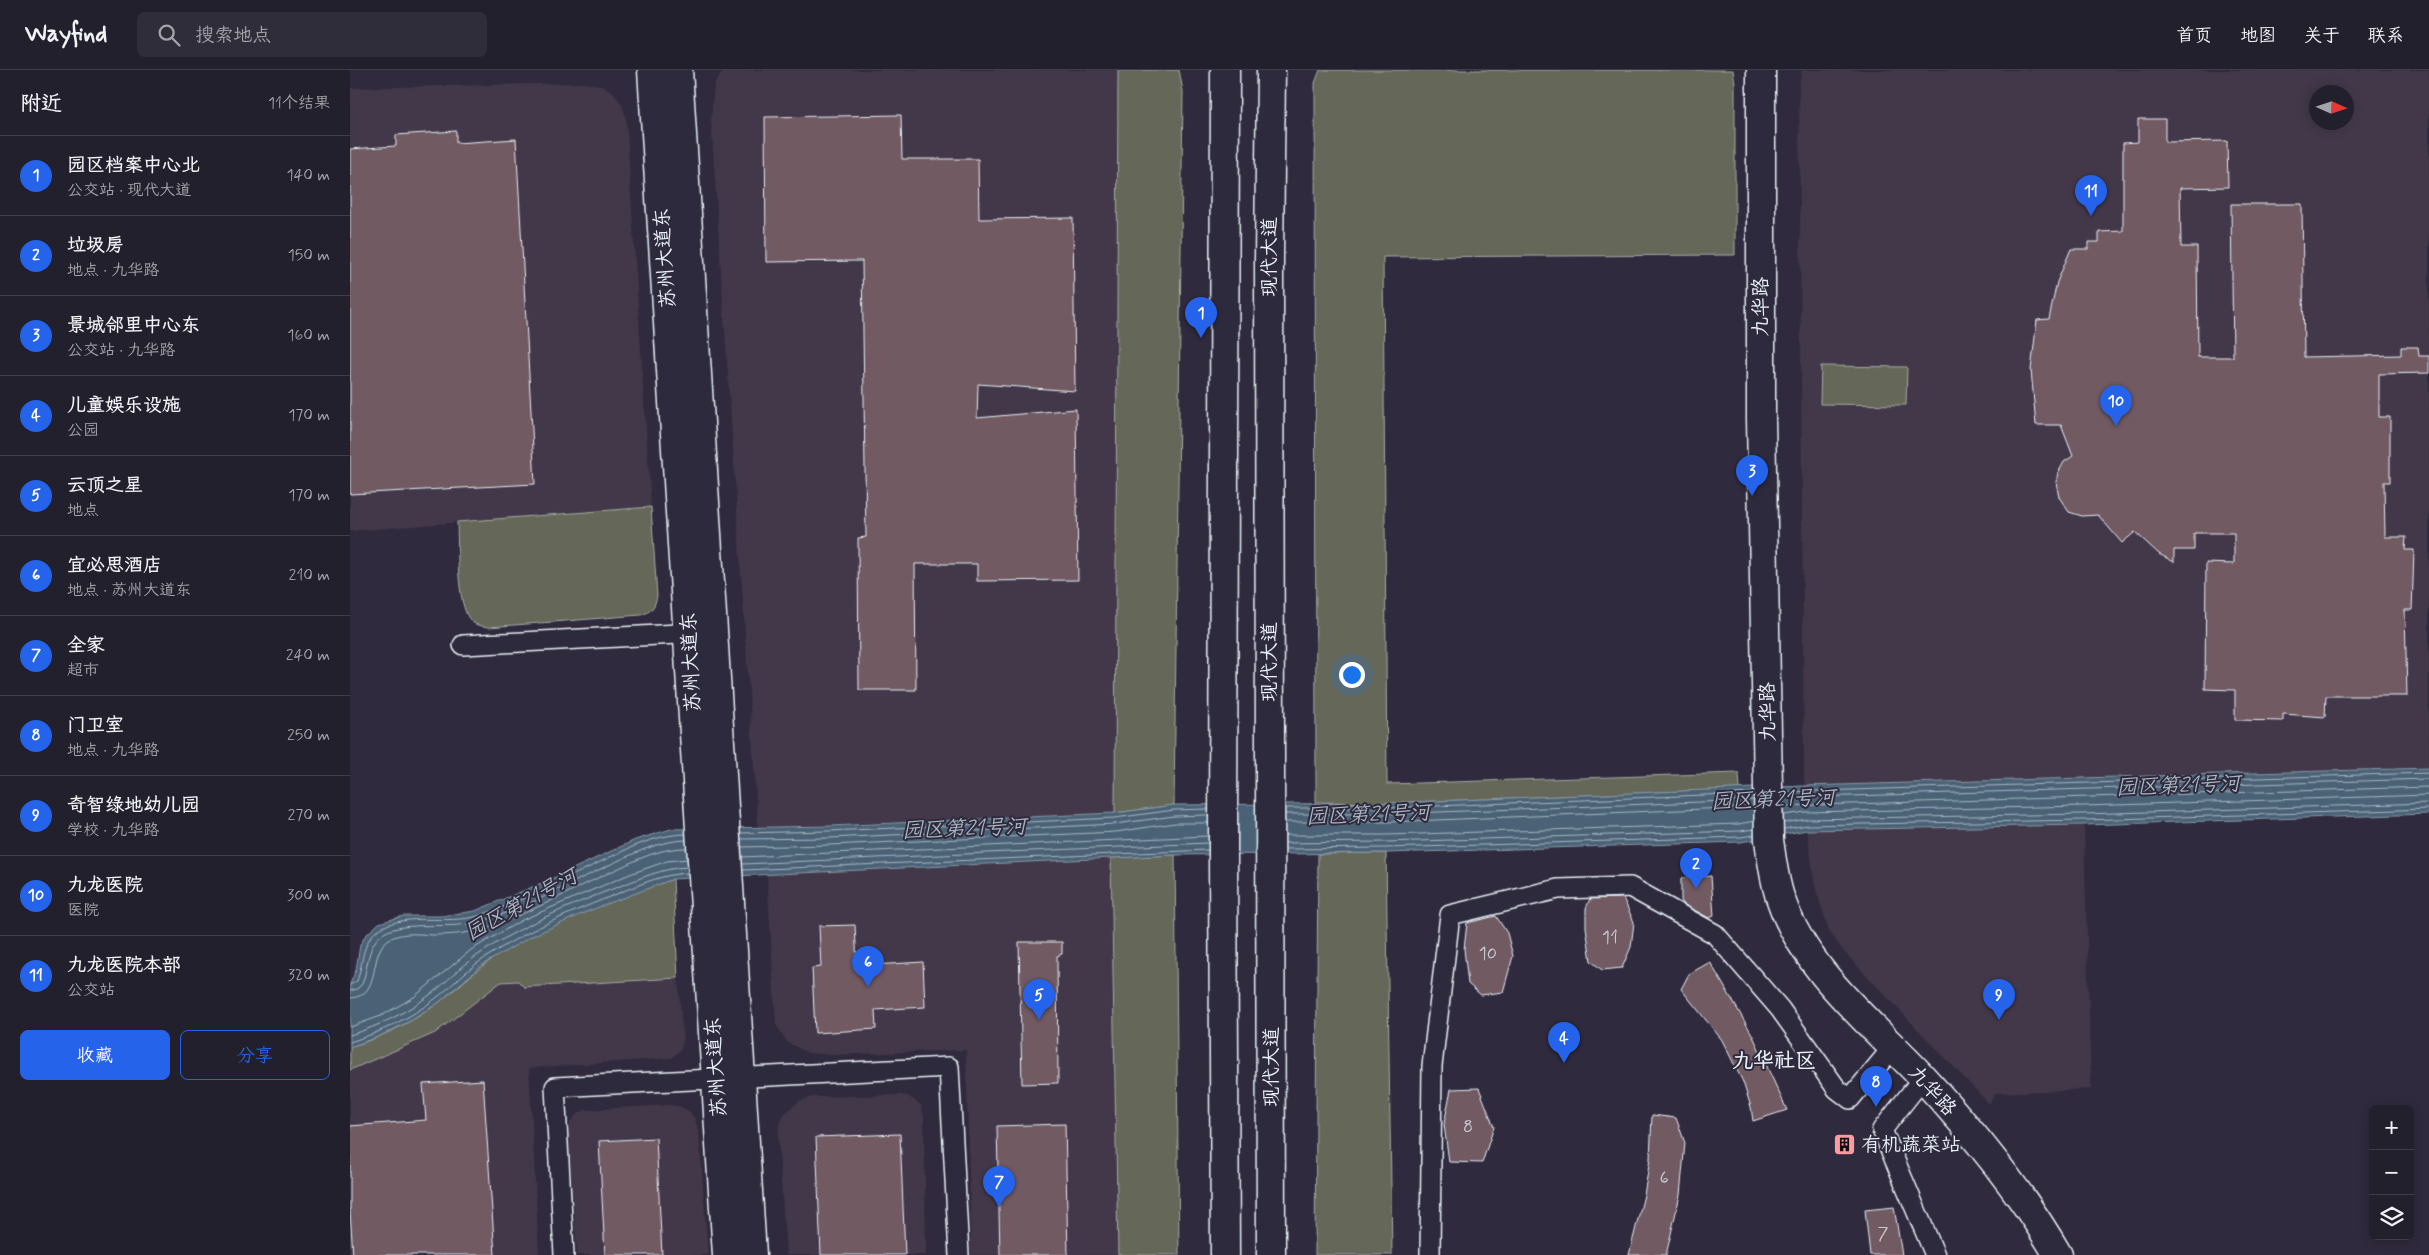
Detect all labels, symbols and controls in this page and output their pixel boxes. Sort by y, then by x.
search box [137,12,487,57]
text: Wayfind [25,19,107,50]
icon: search [155,21,183,49]
text: 搜索地点 [195,23,271,48]
text: 首页 [2176,24,2212,48]
text: 地图 [2240,24,2276,48]
text: 关于 [2304,24,2340,48]
text: 联系 [2368,24,2404,48]
north arrow [2309,85,2354,130]
text: 附近 [20,90,62,118]
text: 11个结果 [268,93,330,114]
text: 园区档案中心北 [67,153,200,178]
text: 1 [32,165,40,186]
text: 140 m [286,165,330,186]
pin: 11 [2075,175,2107,216]
text: 公交站 · 现代大道 [67,180,191,201]
street label: 苏州大道东 [649,207,682,309]
street label: 现代大道 [1257,217,1284,297]
text: 垃圾房 [67,233,124,258]
text: 2 [32,245,40,266]
text: 150 m [288,245,330,266]
text: 地点 · 九华路 [67,260,159,281]
street label: 九华路 [1748,276,1775,337]
pin: 1 [1185,297,1217,338]
text: 景城邻里中心东 [67,313,200,338]
text: 3 [32,325,40,346]
text: 160 m [287,325,330,346]
text: 公交站 · 九华路 [67,340,175,361]
pin: 10 [2100,385,2132,426]
text: 儿童娱乐设施 [67,393,181,418]
text: 4 [31,405,41,426]
text: 170 m [288,405,330,426]
text: 公园 [67,420,99,441]
pin: 3 [1736,455,1768,496]
text: 云顶之星 [67,473,143,498]
text: 5 [31,485,41,506]
text: 170 m [288,485,330,506]
text: 地点 [67,500,99,521]
text: 宜必思酒店 [67,553,162,578]
text: 6 [32,565,40,586]
text: 210 m [289,565,330,586]
text: 地点 · 苏州大道东 [67,580,191,601]
street label: 苏州大道东 [675,611,708,713]
street label: 现代大道 [1257,622,1284,702]
text: 全家 [67,633,105,658]
text: 7 [31,645,41,666]
text: 240 m [286,645,330,666]
text: 超市 [67,660,99,681]
your location [1339,662,1365,688]
street label: 九华路 [1754,681,1783,742]
text: 门卫室 [67,713,124,738]
text: 8 [31,725,41,746]
text: 250 m [287,725,330,746]
text: 地点 · 九华路 [67,740,159,761]
water label: 园区第21号河 [2115,770,2244,802]
water label: 园区第21号河 [1710,784,1839,816]
text: 奇智绿地幼儿园 [67,793,200,818]
water label: 园区第21号河 [1305,799,1434,831]
text: 9 [32,805,40,826]
text: 270 m [287,805,330,826]
water label: 园区第21号河 [901,813,1030,845]
text: 学校 · 九华路 [67,820,159,841]
pin: 2 [1680,848,1712,889]
water label: 园区第21号河 [460,861,585,947]
text: 九龙医院 [67,873,143,898]
text: 10 [28,885,44,906]
text: 300 m [287,885,330,906]
text: 医院 [67,900,99,921]
house number: 11 [1602,926,1618,950]
house number: 10 [1479,942,1497,966]
pin: 6 [852,946,884,987]
text: 九龙医院本部 [67,953,181,978]
text: 11 [29,965,43,986]
text: 320 m [288,965,330,986]
pin: 5 [1023,979,1055,1020]
pin: 9 [1983,979,2015,1020]
text: 公交站 [67,980,115,1001]
street label: 苏州大道东 [700,1016,733,1118]
pin: 4 [1548,1022,1580,1063]
street label: 现代大道 [1259,1027,1286,1107]
button: 收藏 [20,1030,170,1080]
button: 分享 [180,1030,330,1080]
district label: 九华社区 [1732,1047,1816,1075]
street label: 九华路 [1902,1060,1963,1123]
pin: 8 [1860,1066,1892,1107]
map controls [2369,1105,2414,1240]
button: + [2369,1105,2414,1150]
house number: 8 [1463,1115,1473,1139]
building icon: 有机蔬菜站 [1833,1132,1857,1156]
place label: 有机蔬菜站 [1861,1132,1961,1159]
button: − [2369,1150,2414,1195]
pin: 7 [983,1166,1015,1207]
house number: 6 [1659,1166,1669,1190]
button: layers [2369,1195,2414,1240]
house number: 7 [1878,1222,1889,1246]

